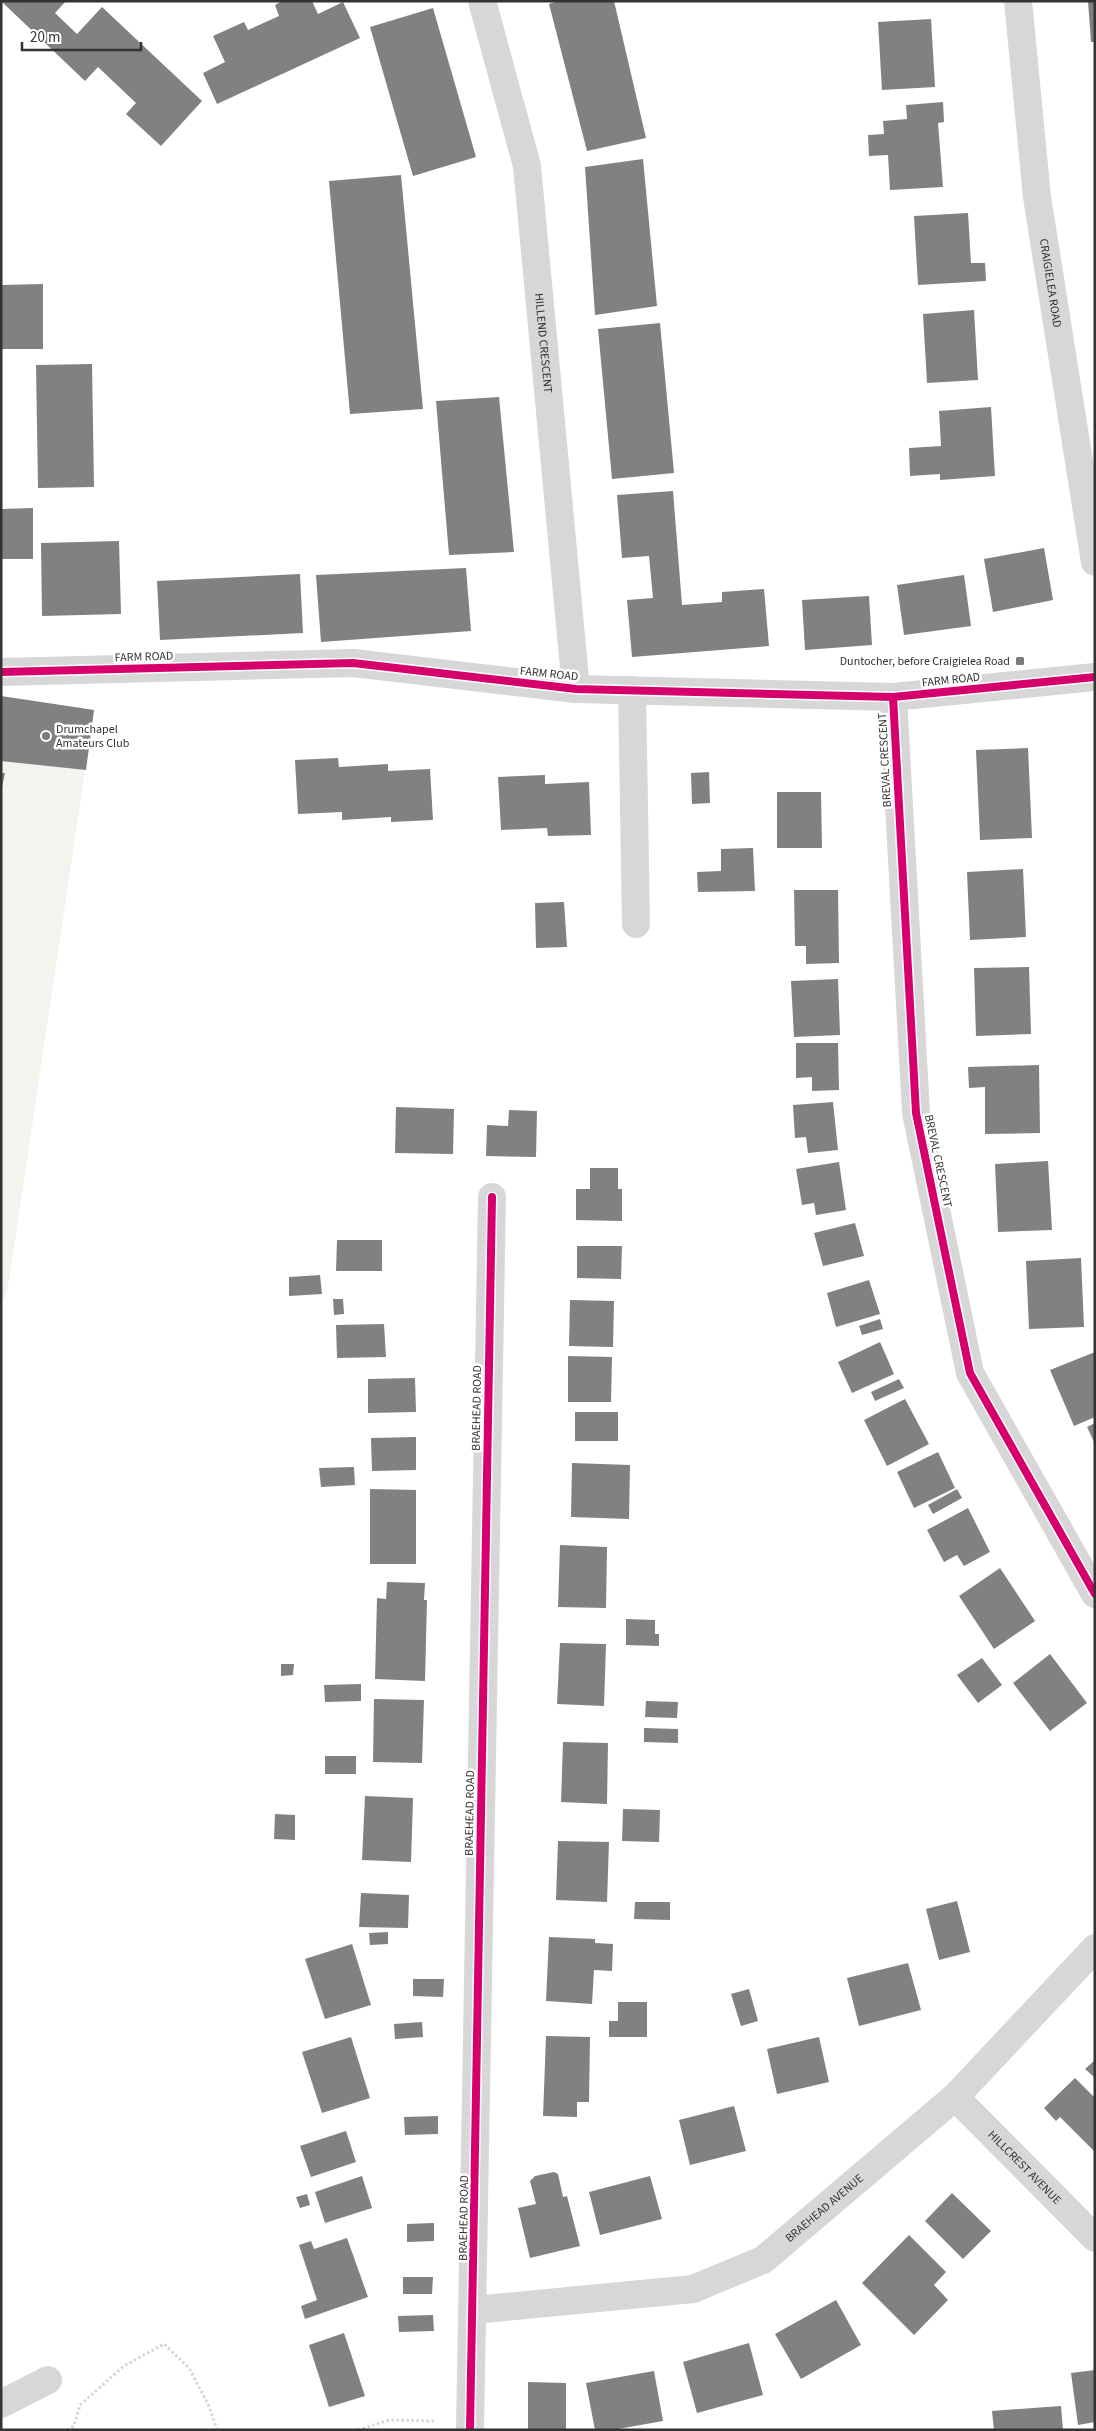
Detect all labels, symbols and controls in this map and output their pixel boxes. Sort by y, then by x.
scale bar [22,20,141,52]
text: 20 m [30,27,60,48]
street label: CRAIGIELEA ROAD [1035,237,1066,329]
street label: HILLEND CRESCENT [530,292,557,395]
street label: FARM ROAD [114,647,174,667]
place label: Duntocher, before Craigielea Road [840,653,1010,670]
marker: Duntocher, before Craigielea Road [1014,655,1026,667]
street label: FARM ROAD [519,662,579,686]
street label: FARM ROAD [921,668,981,692]
street label: BREVAL CRESCENT [874,712,896,808]
place label: Drumchapel Amateurs Club [56,721,130,752]
marker: Drumchapel Amateurs Club [40,730,52,742]
street label: BREVAL CRESCENT [920,1113,956,1210]
street label: BRAEHEAD ROAD [468,1365,486,1451]
street label: BRAEHEAD ROAD [461,1770,479,1856]
street label: HILLCREST AVENUE [984,2126,1065,2208]
street label: BRAEHEAD AVENUE [781,2170,867,2246]
street label: BRAEHEAD ROAD [455,2175,473,2261]

